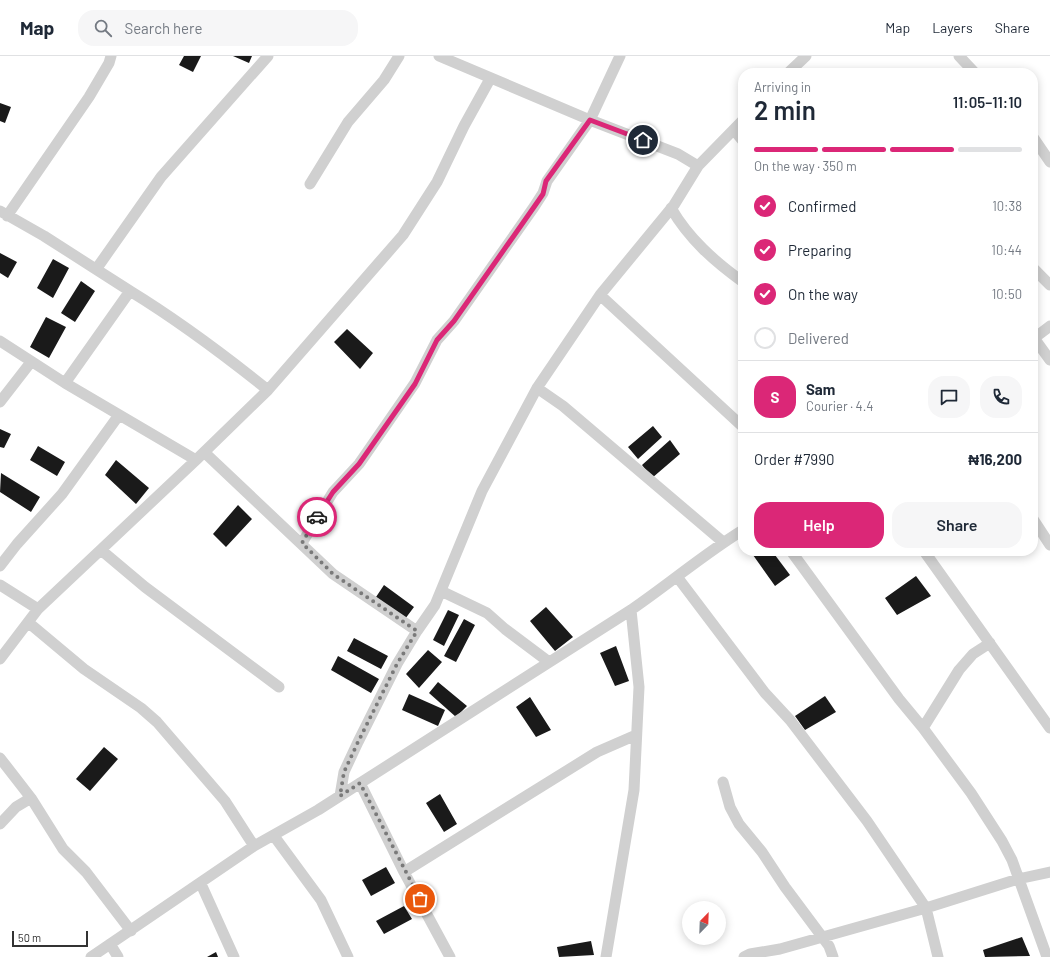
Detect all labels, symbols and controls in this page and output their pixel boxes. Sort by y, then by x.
search box [78,10,358,46]
text: Map [20,16,54,39]
icon: search [92,17,114,39]
text: Search here [124,19,202,37]
text: Map [885,19,910,36]
text: Layers [932,19,973,36]
text: Share [995,19,1030,36]
text: Arriving in [754,79,811,95]
text: 11:05–11:10 [953,93,1022,111]
text: 2 min [754,94,816,125]
pin [626,123,660,157]
icon: home [632,129,654,151]
text: On the way · 350 m [754,158,857,174]
icon: check [754,195,776,217]
text: Confirmed [788,197,856,215]
text: 10:38 [992,198,1022,214]
icon: check [754,239,776,261]
text: Preparing [788,241,852,259]
text: 10:44 [991,242,1022,258]
icon: check [754,283,776,305]
text: On the way [788,285,858,303]
text: 10:50 [992,286,1022,302]
text: Delivered [788,329,849,347]
button: chat [928,376,970,418]
button: phone [980,376,1022,418]
text: Sam [806,380,835,398]
text: S [771,388,779,406]
text: Courier · 4.4 [806,398,874,414]
text: Order #7990 [754,450,834,468]
text: ₦16,200 [968,450,1022,468]
courier [297,497,337,537]
button: Help [754,502,884,548]
button: Share [892,502,1022,548]
icon: car [306,506,328,528]
pin [403,882,437,916]
icon: bag [409,888,431,910]
north arrow [682,901,726,945]
map controls [682,901,726,945]
scale bar [12,929,88,948]
text: 50 m [18,931,41,944]

